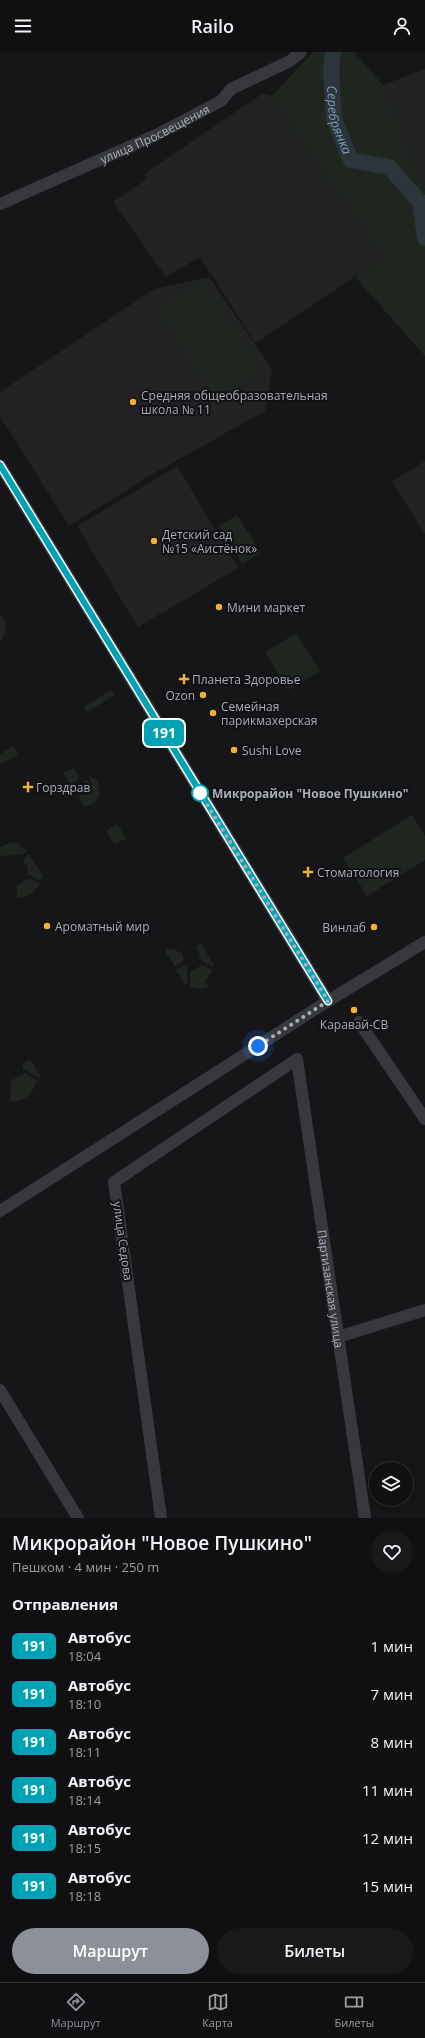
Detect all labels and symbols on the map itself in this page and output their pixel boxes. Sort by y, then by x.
water label: Серебрянка [323,85,357,157]
street label: улица Просвещения [97,100,213,167]
place label: Средняя общеобразовательная школа № 11 [141,387,328,418]
marker: Средняя общеобразовательная школа № 11 [128,397,138,407]
place label: Детский сад №15 «Аистёнок» [162,526,257,557]
marker: Детский сад №15 «Аистёнок» [149,536,159,546]
place label: Мини маркет [227,599,306,616]
marker: Мини маркет [214,602,224,612]
place label: Планета Здоровье [192,671,301,688]
marker: Планета Здоровье [179,674,189,684]
place label: Ozon [165,687,195,704]
marker: Ozon [198,690,208,700]
place label: Семейная парикмахерская [221,698,317,729]
marker: Семейная парикмахерская [208,708,218,718]
line badge: 191 [141,720,187,746]
place label: Sushi Love [242,742,302,759]
marker: Sushi Love [229,745,239,755]
place label: Горздрав [36,779,91,796]
marker: Горздрав [23,782,33,792]
marker: Микрорайон "Новое Пушкино" [191,784,209,802]
place label: Микрорайон "Новое Пушкино" [212,785,408,802]
place label: Стоматология [317,864,399,881]
marker: Стоматология [302,866,314,878]
place label: Ароматный мир [55,918,150,935]
place label: Винлаб [322,919,366,936]
marker: Ароматный мир [42,921,52,931]
marker: Винлаб [369,922,379,932]
marker: Каравай-СВ [349,1005,359,1015]
place label: Каравай-СВ [320,1016,388,1033]
your location [248,1036,268,1056]
street label: улица Седова [109,1200,137,1282]
street label: Партизанская улица [314,1228,348,1349]

